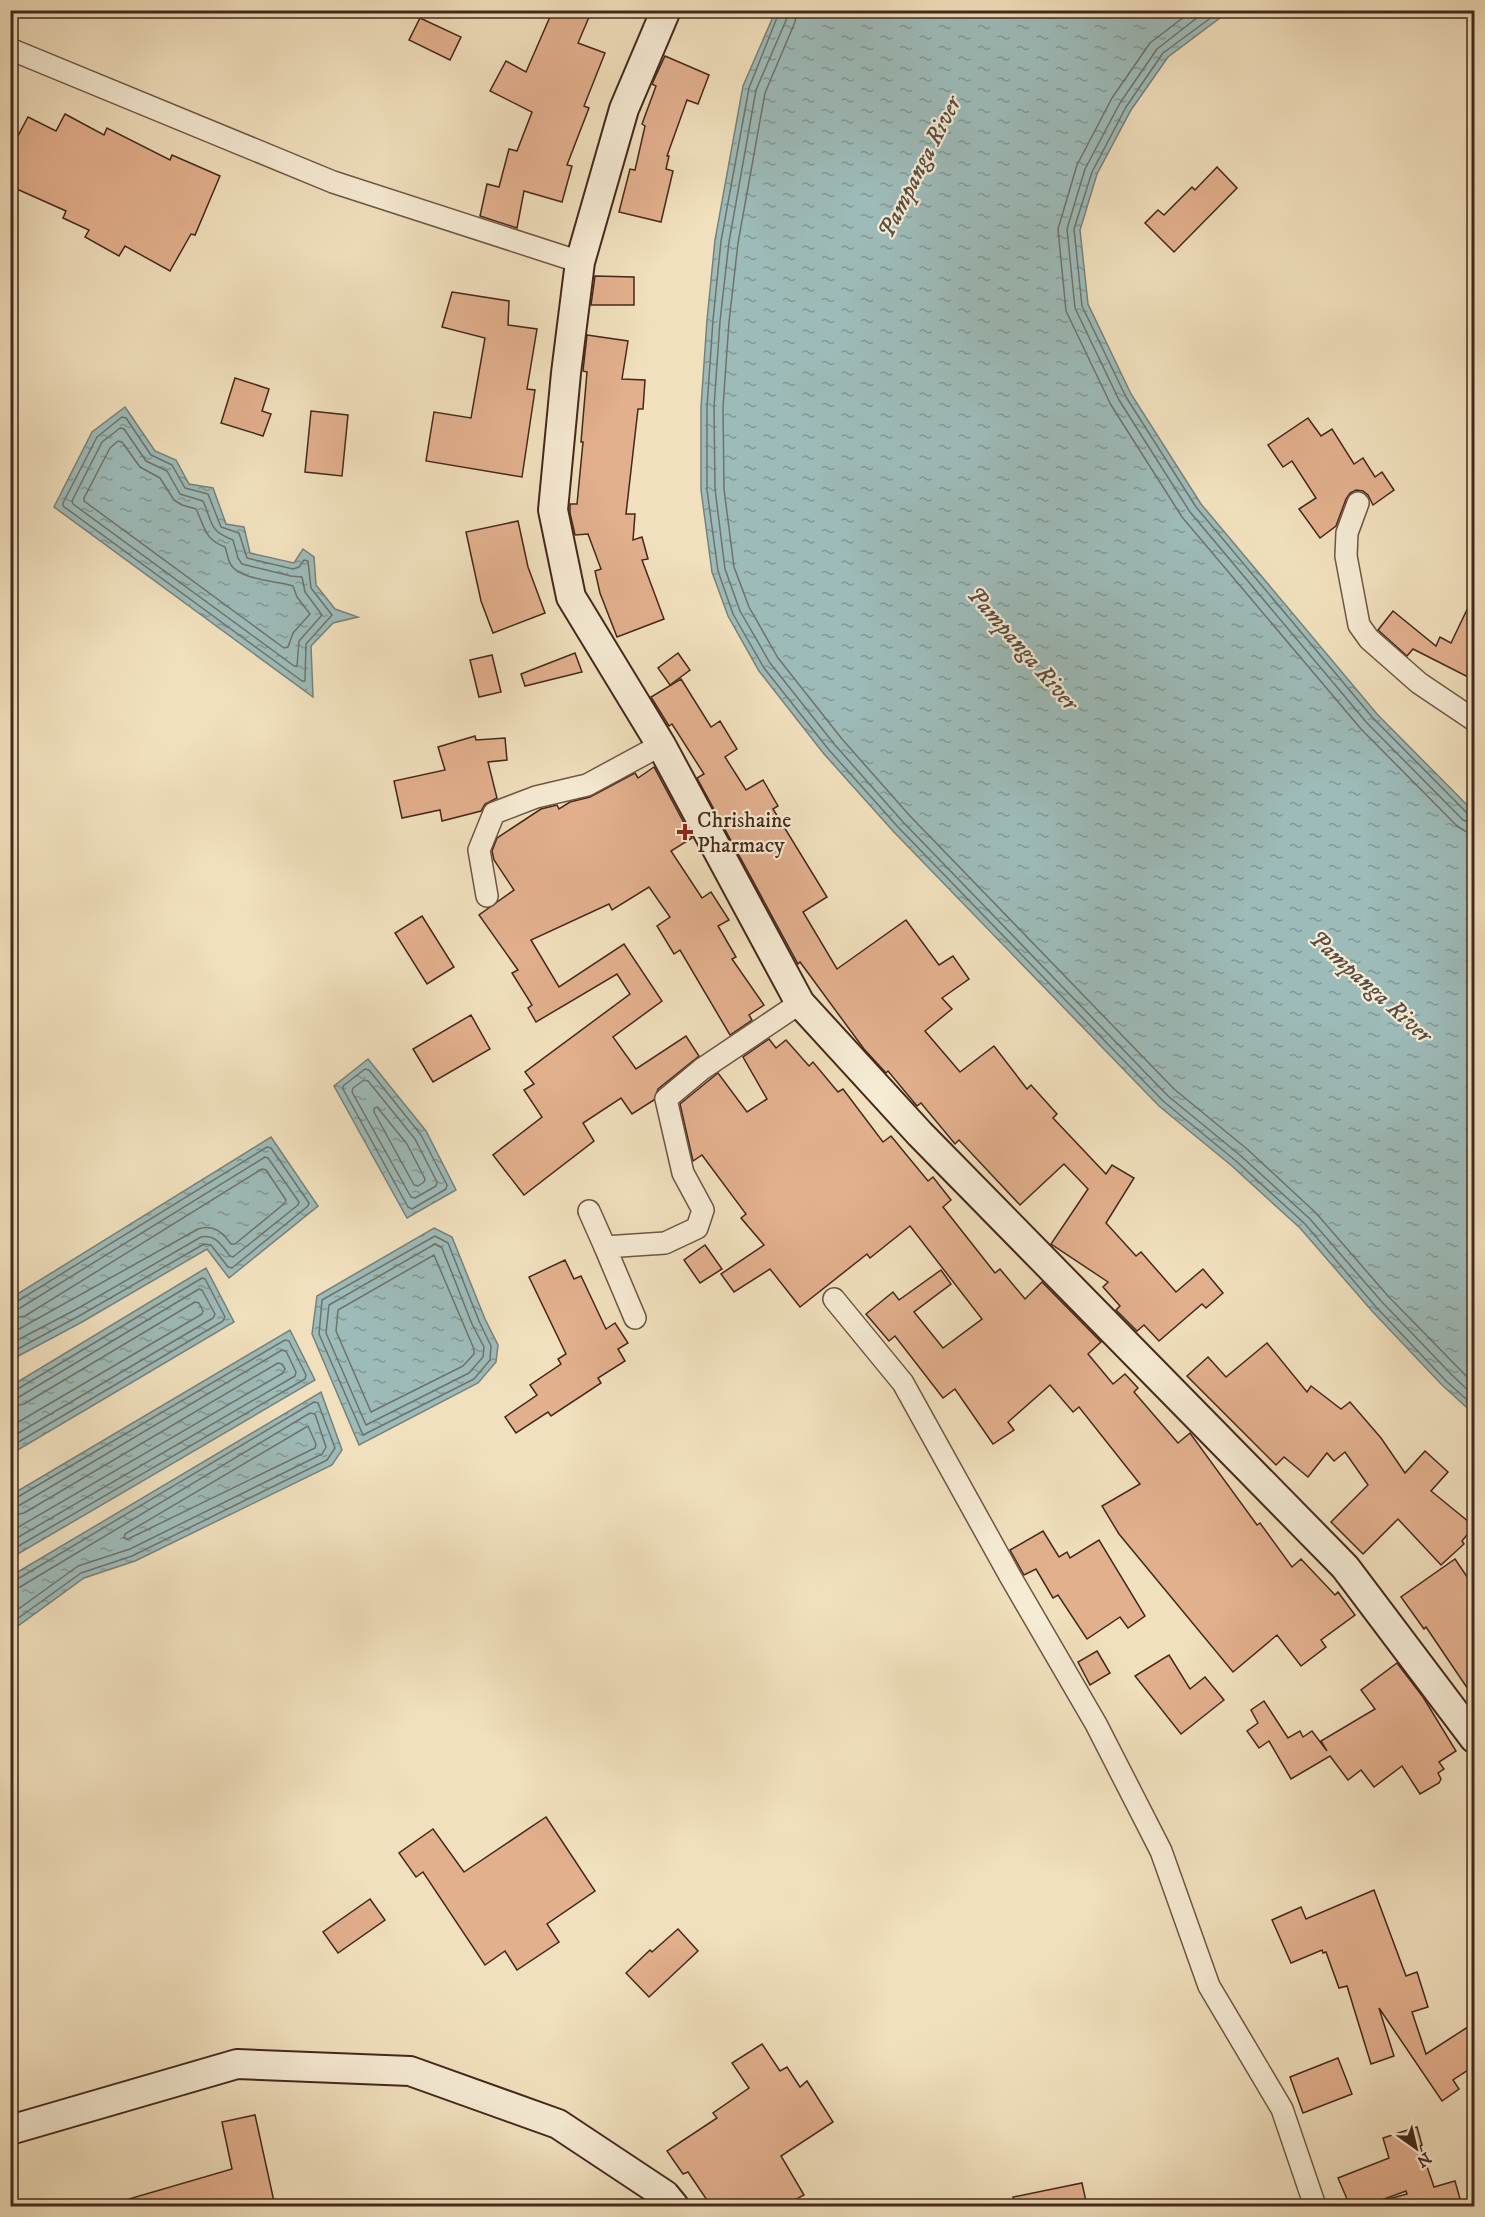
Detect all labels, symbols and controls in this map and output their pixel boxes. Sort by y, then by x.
water label: Pampanga River [871,89,970,243]
water label: Pampanga River [960,580,1086,719]
place label: Chrishaine Pharmacy [697,807,791,859]
marker: Chrishaine Pharmacy [678,825,692,839]
water label: Pampanga River [1303,924,1440,1052]
north arrow [1386,2118,1446,2178]
text: N [1413,2148,1435,2172]

